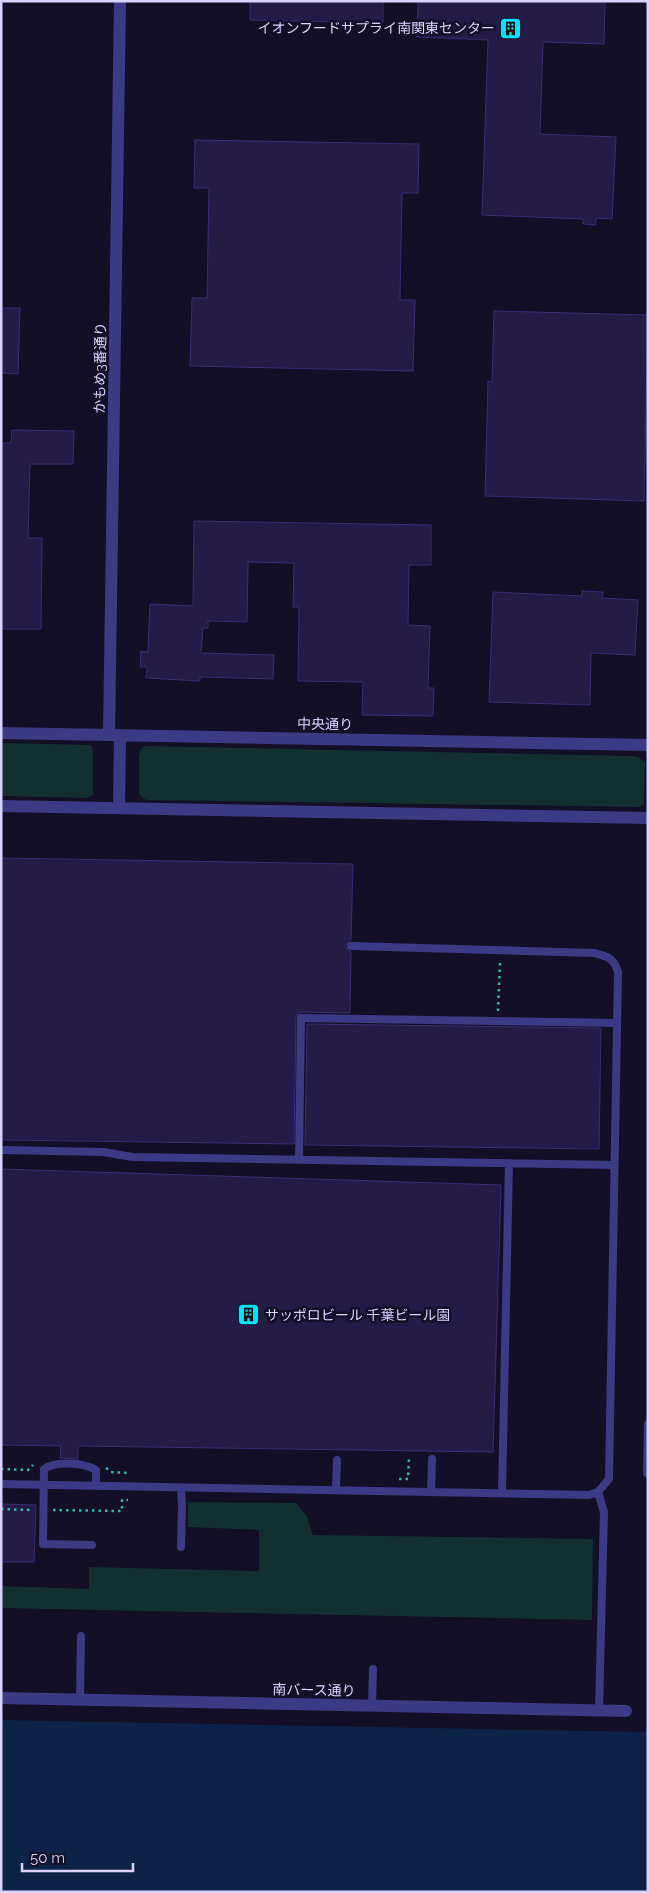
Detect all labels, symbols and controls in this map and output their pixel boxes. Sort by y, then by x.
building icon: イオンフードサプライ南関東センター [499,16,523,40]
place label: イオンフードサプライ南関東センター [257,20,495,36]
street label: かもめ3番通り [91,322,109,414]
street label: 中央通り [297,716,353,732]
building icon: サッポロビール 千葉ビール園 [237,1303,261,1327]
place label: サッポロビール 千葉ビール園 [265,1307,451,1323]
street label: 南バース通り [272,1681,356,1699]
scale bar [22,1840,134,1872]
text: 50 m [30,1849,65,1867]

